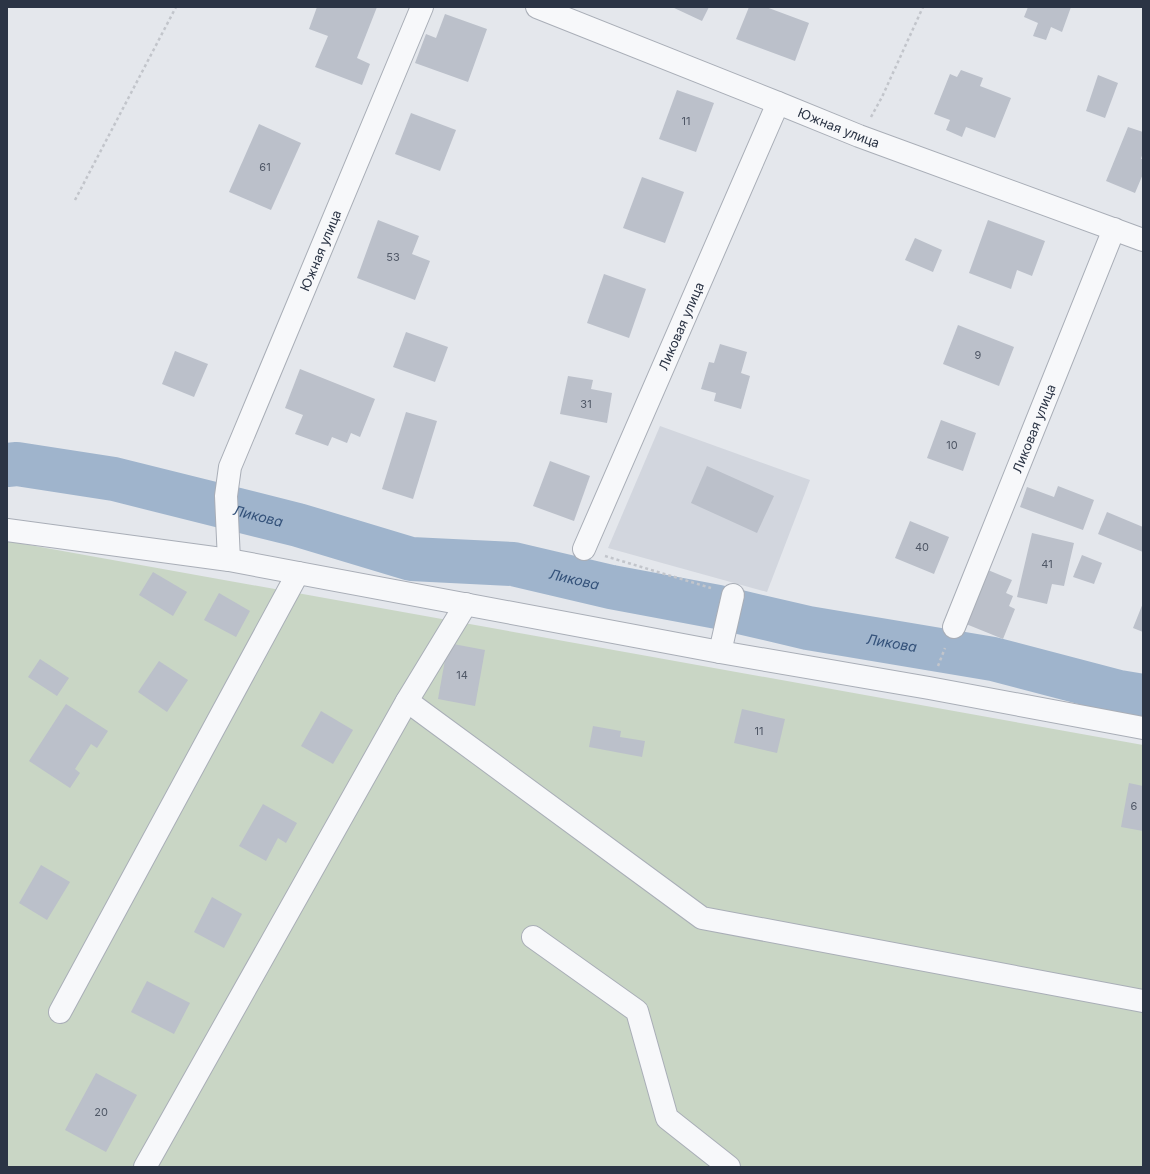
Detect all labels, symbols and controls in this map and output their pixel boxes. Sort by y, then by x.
street label: Южная улица [796,104,882,151]
house number: 11 [682,114,690,128]
house number: 61 [259,160,271,174]
street label: Южная улица [296,207,344,293]
house number: 53 [386,250,400,264]
street label: Ликовая улица [655,280,707,373]
house number: 9 [975,348,982,362]
street label: Ликовая улица [1009,382,1059,475]
house number: 31 [580,397,592,411]
house number: 10 [946,438,958,452]
water label: Ликова [232,501,286,530]
house number: 40 [915,540,929,554]
house number: 41 [1041,557,1053,571]
water label: Ликова [548,564,602,593]
water label: Ликова [865,629,919,655]
house number: 14 [456,668,468,682]
house number: 11 [755,724,763,738]
house number: 6 [1131,799,1138,813]
house number: 20 [94,1105,108,1119]

